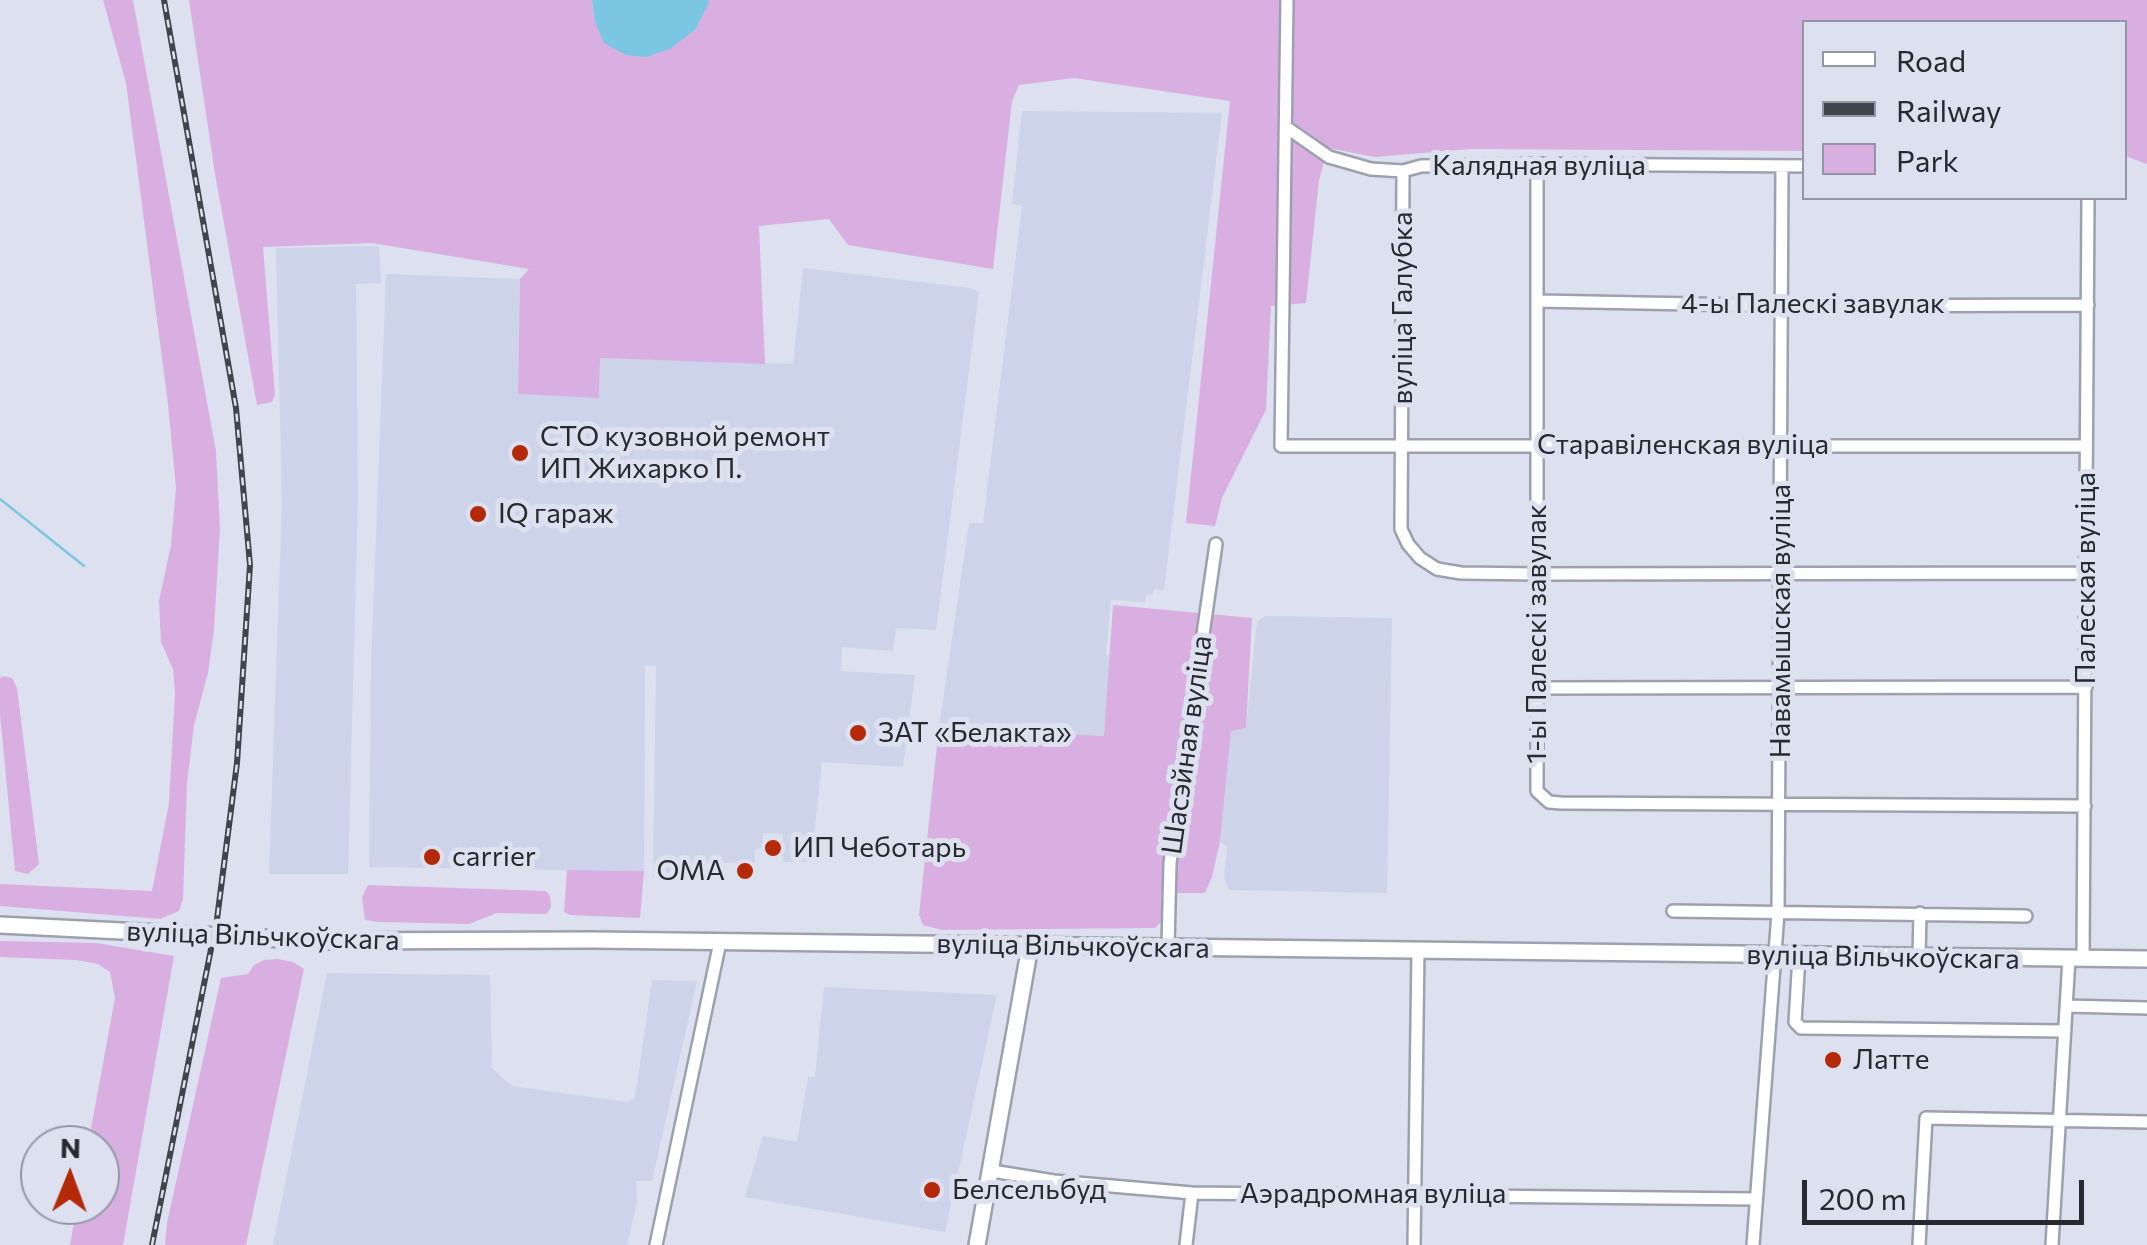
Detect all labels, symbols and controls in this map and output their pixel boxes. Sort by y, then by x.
legend [1802,20,2127,200]
text: Road [1896,41,1966,78]
text: Railway [1896,91,2002,128]
text: Park [1896,141,1959,178]
street label: Калядная вуліца [1432,149,1646,183]
street label: вуліца Галубка [1386,212,1420,404]
street label: 4-ы Палескі завулак [1681,287,1945,321]
place label: СТО кузовной ремонт ИП Жихарко П. [540,420,830,486]
street label: Старавіленская вуліца [1537,428,1829,462]
marker: СТО кузовной ремонт ИП Жихарко П. [509,442,531,464]
street label: Палеская вуліца [2069,472,2103,684]
street label: Навамышская вуліца [1764,484,1798,758]
place label: IQ гараж [498,497,614,531]
marker: IQ гараж [467,503,489,525]
street label: 1-ы Палескі завулак [1520,504,1554,764]
street label: Шасэйная вуліца [1155,633,1219,857]
place label: ЗАТ «Белакта» [878,716,1072,750]
marker: ЗАТ «Белакта» [847,722,869,744]
place label: ИП Чеботарь [793,831,966,865]
marker: ИП Чеботарь [762,837,784,859]
place label: carrier [452,840,536,874]
marker: carrier [421,846,443,868]
place label: ОМА [657,854,725,888]
marker: ОМА [734,860,756,882]
street label: вуліца Вільчкоўскага [126,914,400,958]
street label: вуліца Вільчкоўскага [936,927,1210,965]
street label: вуліца Вільчкоўскага [1746,938,2020,976]
place label: Латте [1853,1043,1929,1077]
marker: Латте [1822,1049,1844,1071]
north arrow [20,1125,120,1225]
text: N [60,1130,81,1164]
scale bar [1807,1160,2090,1222]
place label: Белсельбуд [952,1173,1106,1207]
street label: Аэрадромная вуліца [1240,1177,1506,1211]
marker: Белсельбуд [921,1179,943,1201]
text: 200 m [1819,1179,1907,1216]

